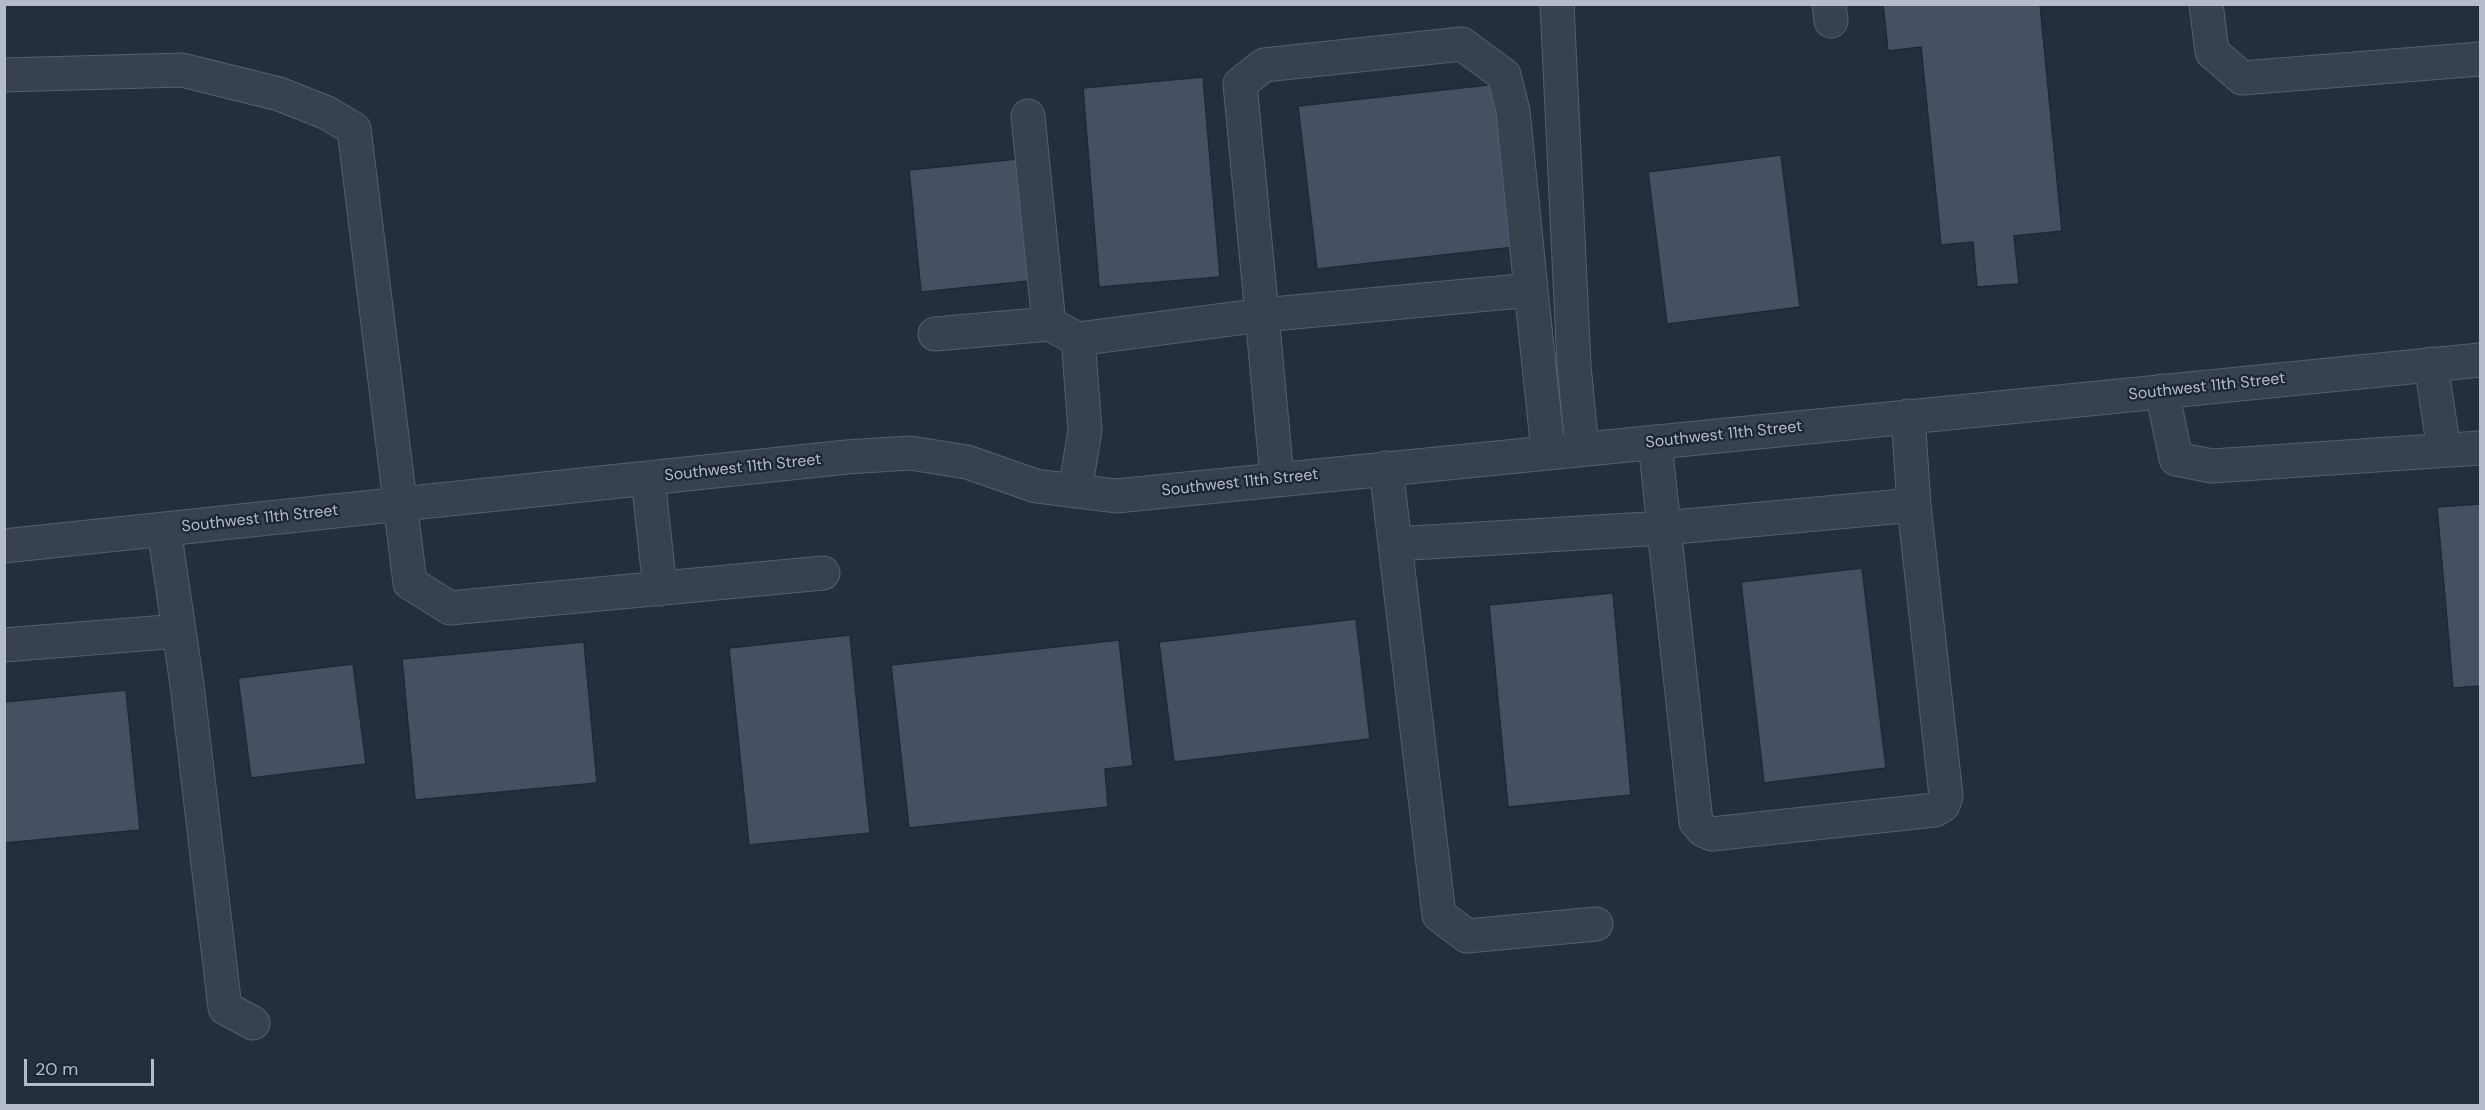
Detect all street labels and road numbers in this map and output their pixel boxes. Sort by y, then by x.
street label: Southwest 11th Street [2128,369,2286,405]
street label: Southwest 11th Street [1645,417,1803,453]
street label: Southwest 11th Street [664,450,822,486]
street label: Southwest 11th Street [1161,465,1319,501]
street label: Southwest 11th Street [181,501,339,537]

